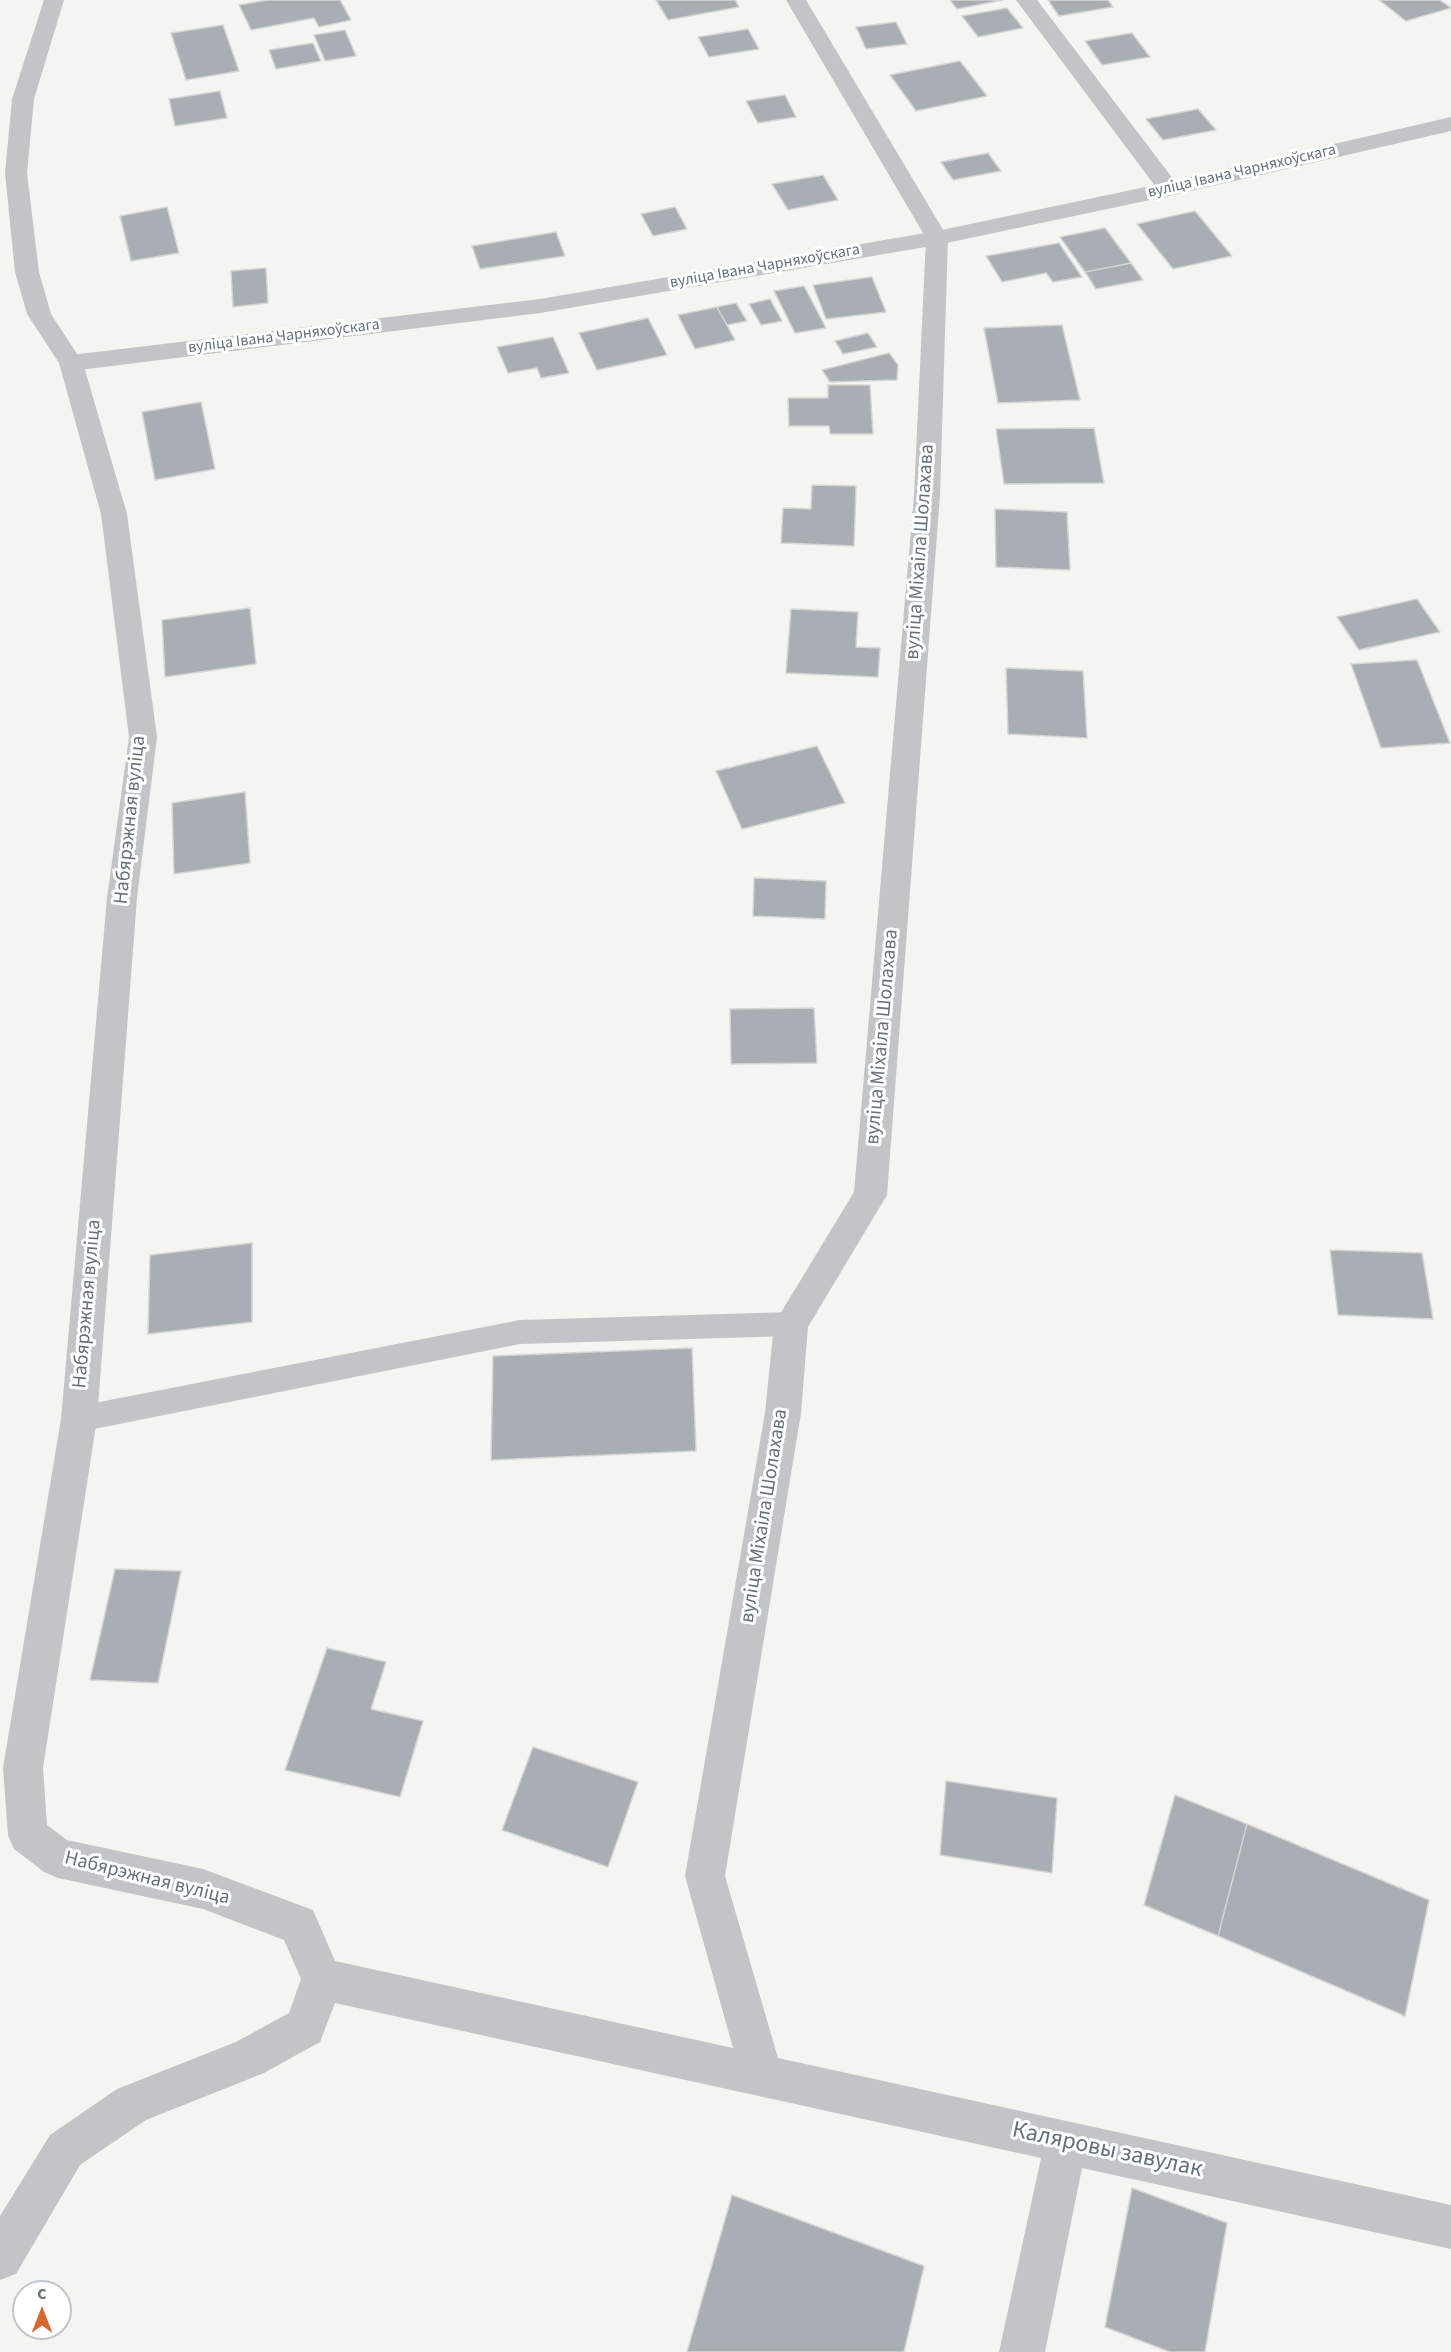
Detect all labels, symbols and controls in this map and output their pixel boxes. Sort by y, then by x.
street label: вуліца Івана Чарняхоўскага [1146,141,1338,203]
street label: вуліца Івана Чарняхоўскага [668,241,862,293]
street label: вуліца Івана Чарняхоўскага [187,316,381,358]
street label: вуліца Міхаіла Шолахава [901,443,941,661]
street label: Набярэжная вуліца [110,735,152,905]
street label: вуліца Міхаіла Шолахава [862,928,904,1146]
street label: Набярэжная вуліца [69,1219,107,1389]
street label: вуліца Міхаіла Шолахава [736,1407,794,1625]
street label: Набярэжная вуліца [62,1847,232,1911]
street label: Каляровы завулак [1009,2117,1205,2185]
north arrow [12,2280,72,2340]
text: С [37,2283,47,2305]

